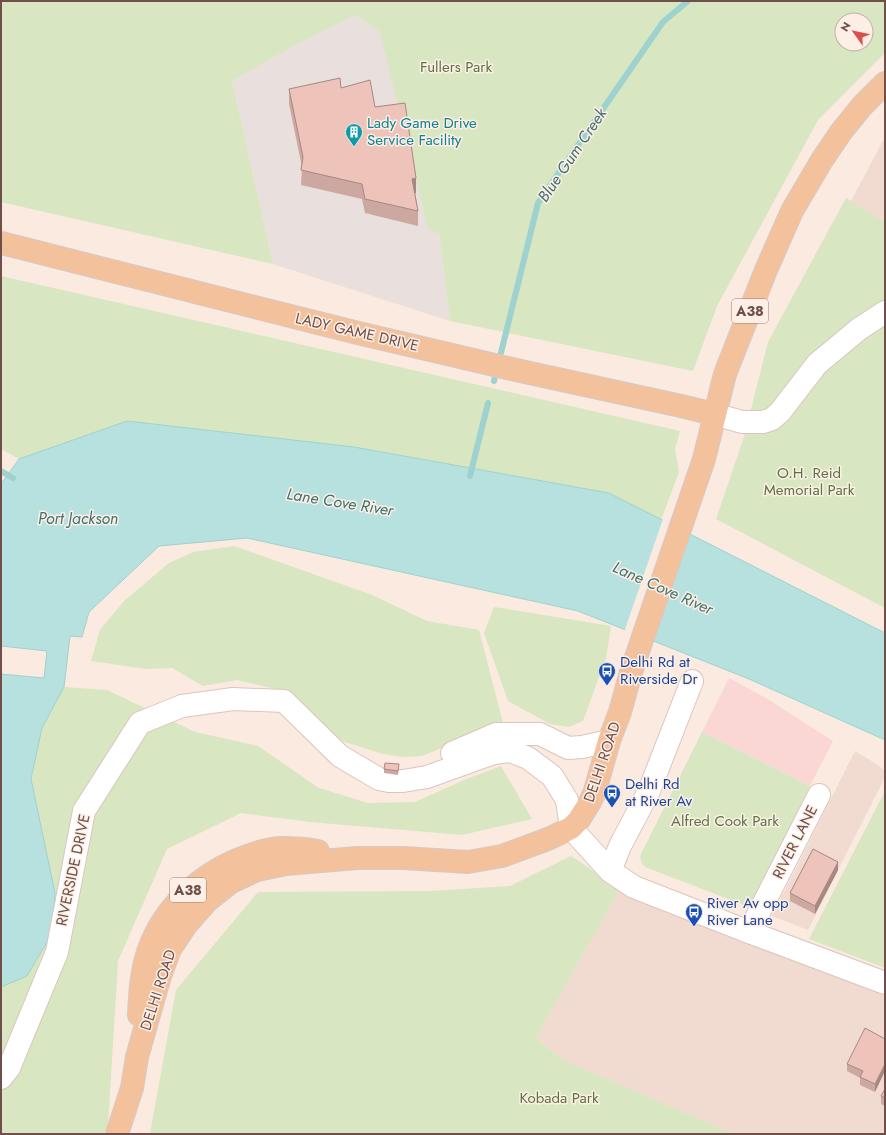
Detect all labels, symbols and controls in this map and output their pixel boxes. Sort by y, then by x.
north arrow [834,12,874,52]
text: N [837,19,855,35]
park label: Fullers Park [420,56,492,78]
water label: Blue Gum Creek [532,102,613,207]
place label: Lady Game Drive Service Facility [367,112,477,151]
building icon: Lady Game Drive Service Facility [344,122,364,147]
road number: A38 [732,299,768,323]
street label: LADY GAME DRIVE [293,307,421,357]
park label: O.H. Reid Memorial Park [764,462,855,501]
water label: Lane Cove River [285,482,397,522]
water label: Port Jackson [38,507,118,530]
water label: Lane Cove River [609,556,718,621]
place label: Delhi Rd at Riverside Dr [620,651,698,690]
bus stop icon: Delhi Rd at Riverside Dr [597,661,617,686]
street label: DELHI ROAD [578,719,626,805]
place label: Delhi Rd at River Av [625,773,693,812]
bus stop icon: Delhi Rd at River Av [602,783,622,808]
street label: RIVER LANE [767,801,823,883]
park label: Alfred Cook Park [671,810,779,832]
street label: RIVERSIDE DRIVE [50,812,96,928]
road number: A38 [170,878,206,902]
place label: River Av opp River Lane [707,892,789,931]
bus stop icon: River Av opp River Lane [684,902,704,927]
street label: DELHI ROAD [135,947,181,1033]
park label: Kobada Park [520,1087,599,1109]

